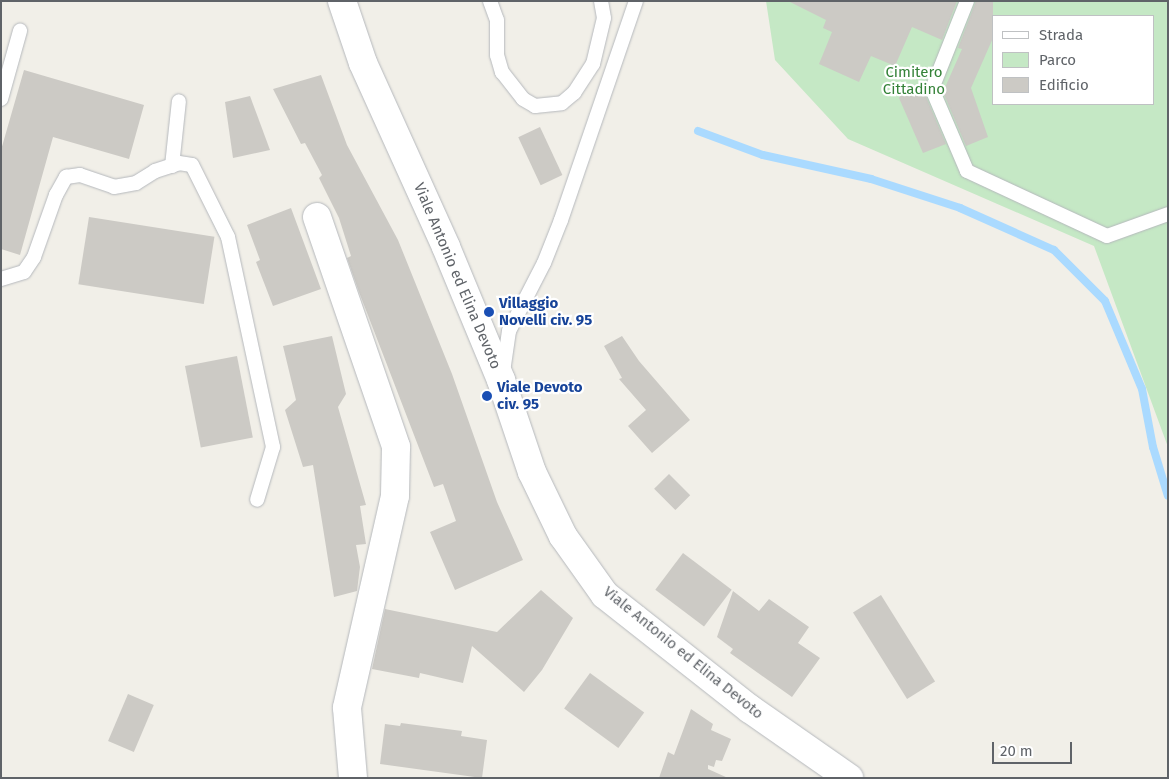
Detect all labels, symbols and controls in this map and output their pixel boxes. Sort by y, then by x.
legend [992,15,1154,105]
text: Strada [1039,26,1083,44]
text: Parco [1039,51,1076,69]
park label: Cimitero Cittadino [883,63,945,98]
text: Edificio [1039,76,1089,94]
street label: Viale Antonio ed Elina Devoto [410,180,504,372]
place label: Villaggio Novelli civ. 95 [499,294,592,329]
marker: Villaggio Novelli civ. 95 [483,306,495,318]
place label: Viale Devoto civ. 95 [497,378,583,413]
marker: Viale Devoto civ. 95 [481,390,493,402]
street label: Viale Antonio ed Elina Devoto [599,583,767,723]
scale bar [994,732,1074,764]
text: 20 m [1000,742,1033,760]

